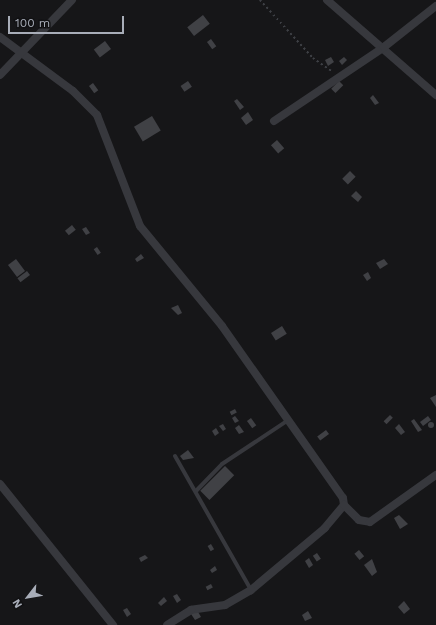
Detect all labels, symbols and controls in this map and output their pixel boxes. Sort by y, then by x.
scale bar [10,8,126,34]
text: 100 m [15,16,50,30]
north arrow [8,577,48,617]
text: N [10,597,25,610]

